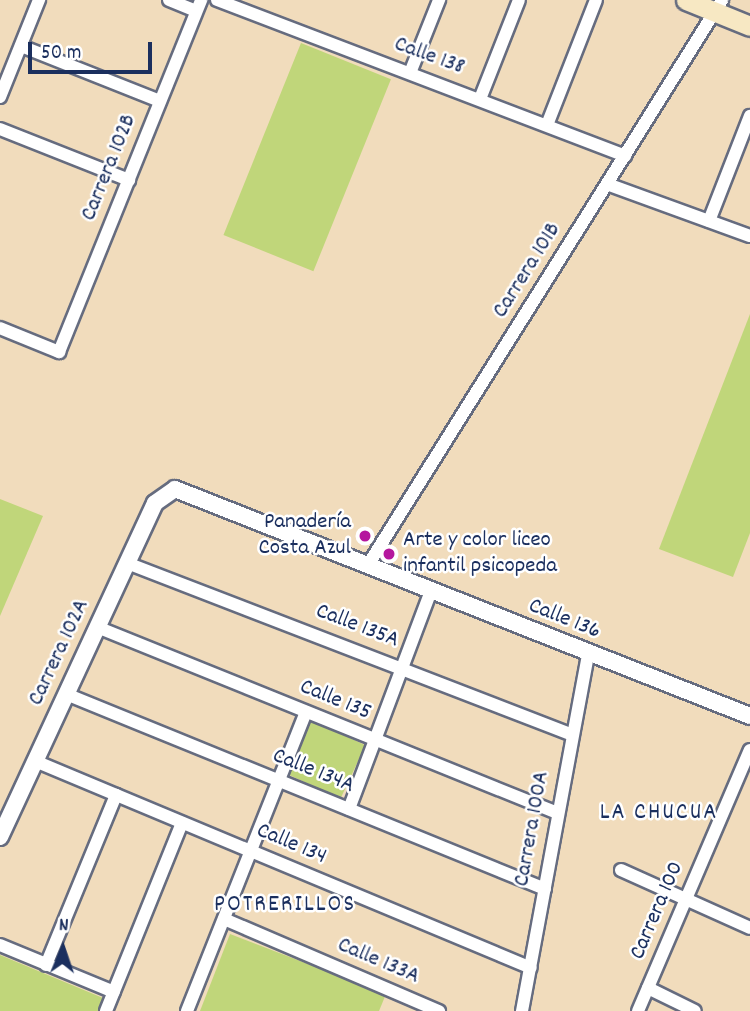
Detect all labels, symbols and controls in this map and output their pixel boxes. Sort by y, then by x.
scale bar [32,28,156,72]
street label: Calle 138 [390,32,468,82]
text: 50 m [41,39,81,69]
street label: Carrera 102B [76,111,144,225]
street label: Carrera 101B [488,218,568,324]
place label: Panadería Costa Azul [258,509,351,563]
place label: Arte y color liceo infantil psicopeda [403,527,557,581]
marker: Panadería Costa Azul [357,528,373,544]
marker: Arte y color liceo infantil psicopeda [381,546,397,562]
street label: Calle 136 [524,593,604,647]
street label: Carrera 102A [23,595,97,711]
street label: Calle 135A [311,599,403,655]
street label: Calle 135 [295,674,375,728]
street label: Calle 134A [268,743,358,801]
street label: Carrera 100A [509,769,557,889]
district label: LA CHUCUA [601,800,717,828]
street label: Calle 134 [252,818,330,872]
street label: Carrera 100 [625,858,691,964]
district label: POTRERILLOS [215,892,355,920]
north arrow [28,913,98,983]
text: N [59,913,69,940]
street label: Calle 133A [333,932,423,992]

